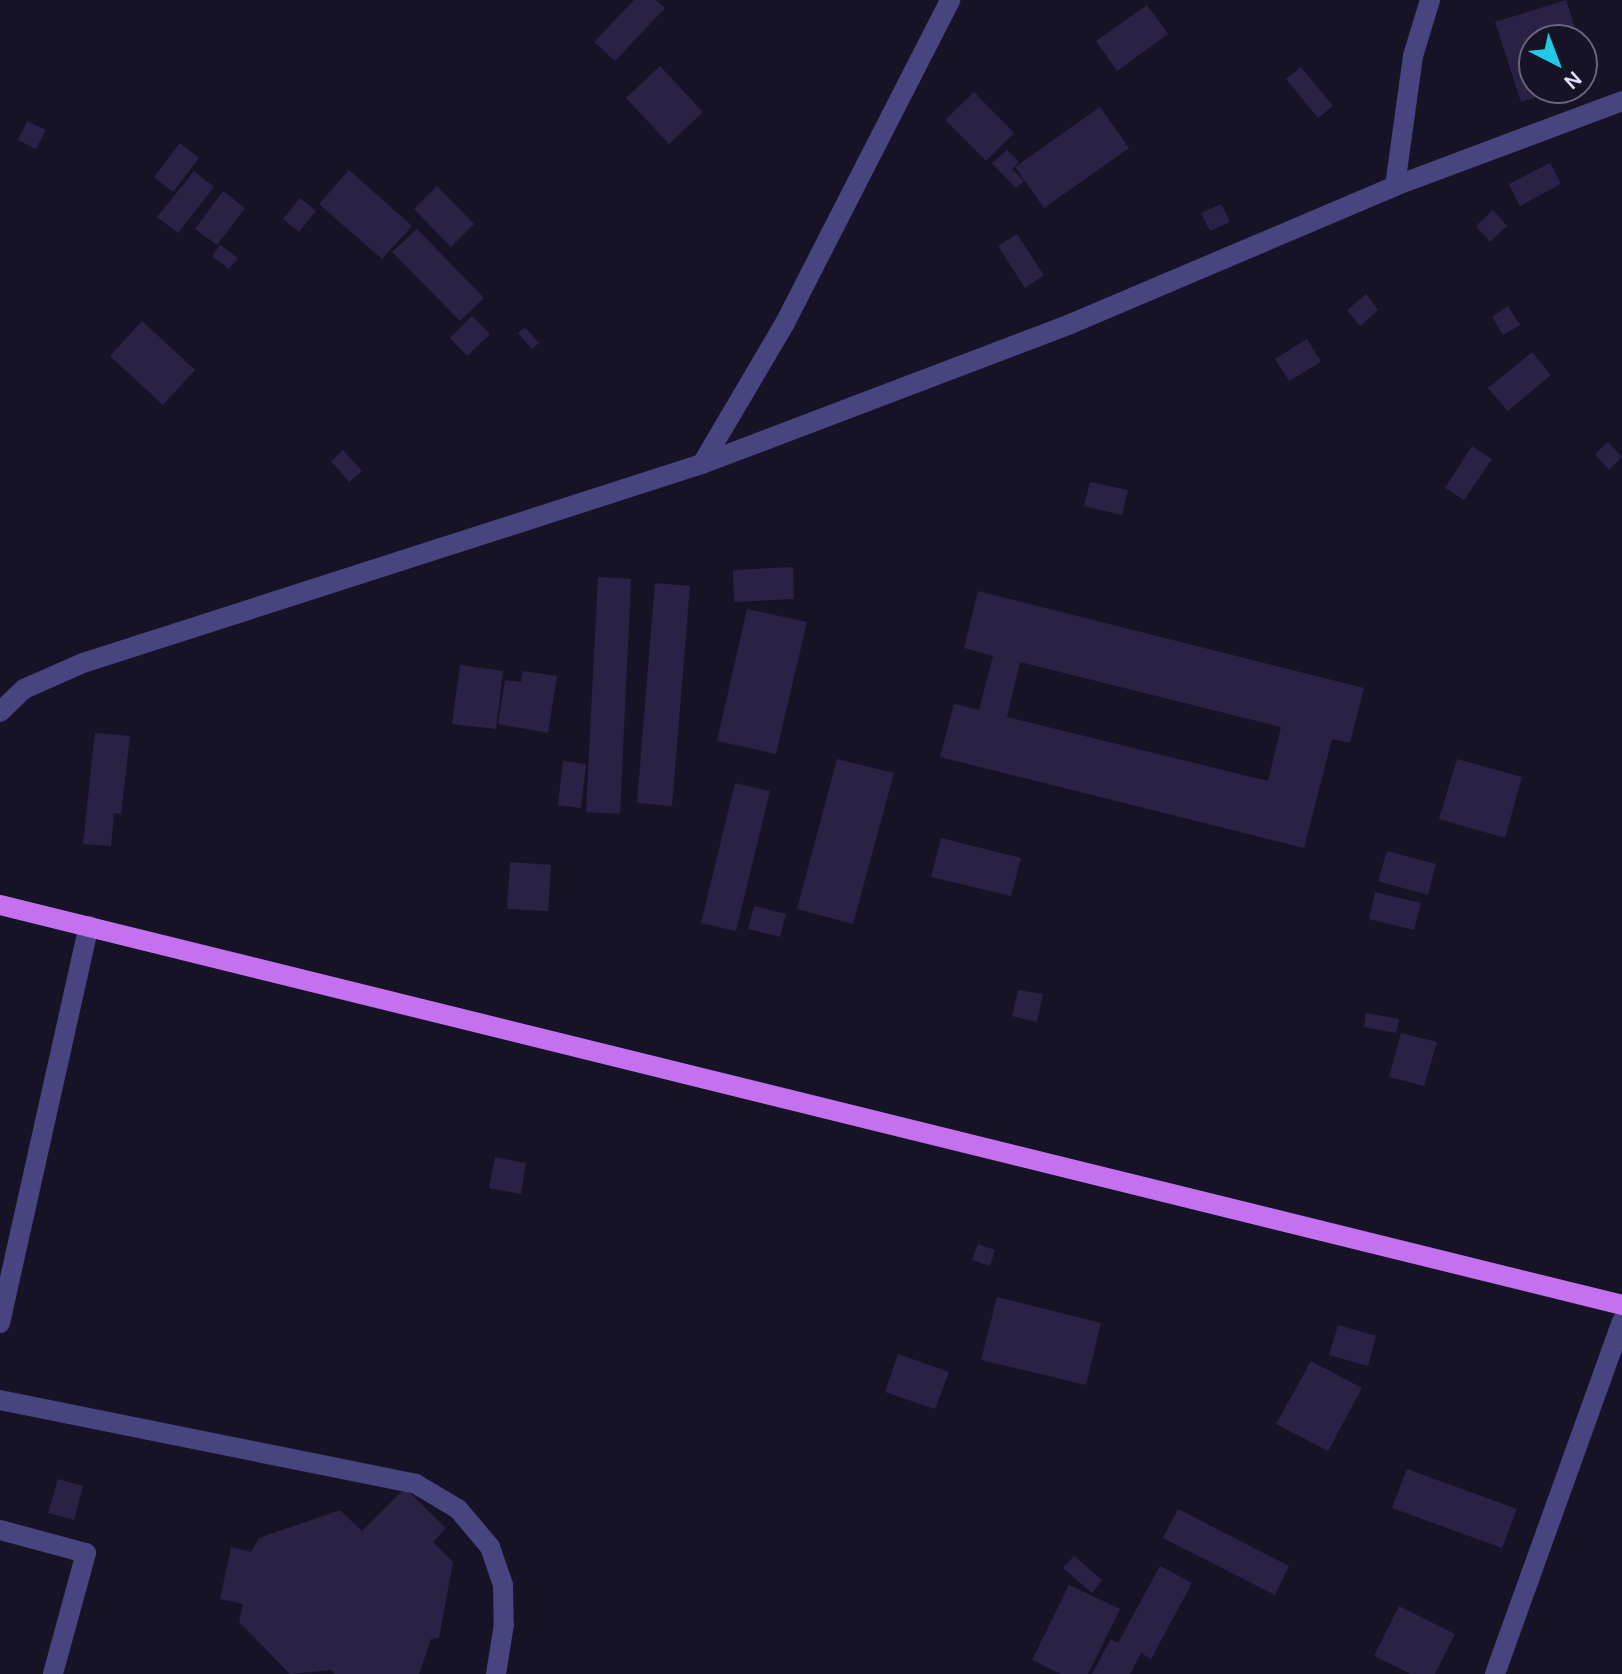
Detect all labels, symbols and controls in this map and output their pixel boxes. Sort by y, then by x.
north arrow [1518,24,1598,104]
text: N [1558,65,1587,95]

